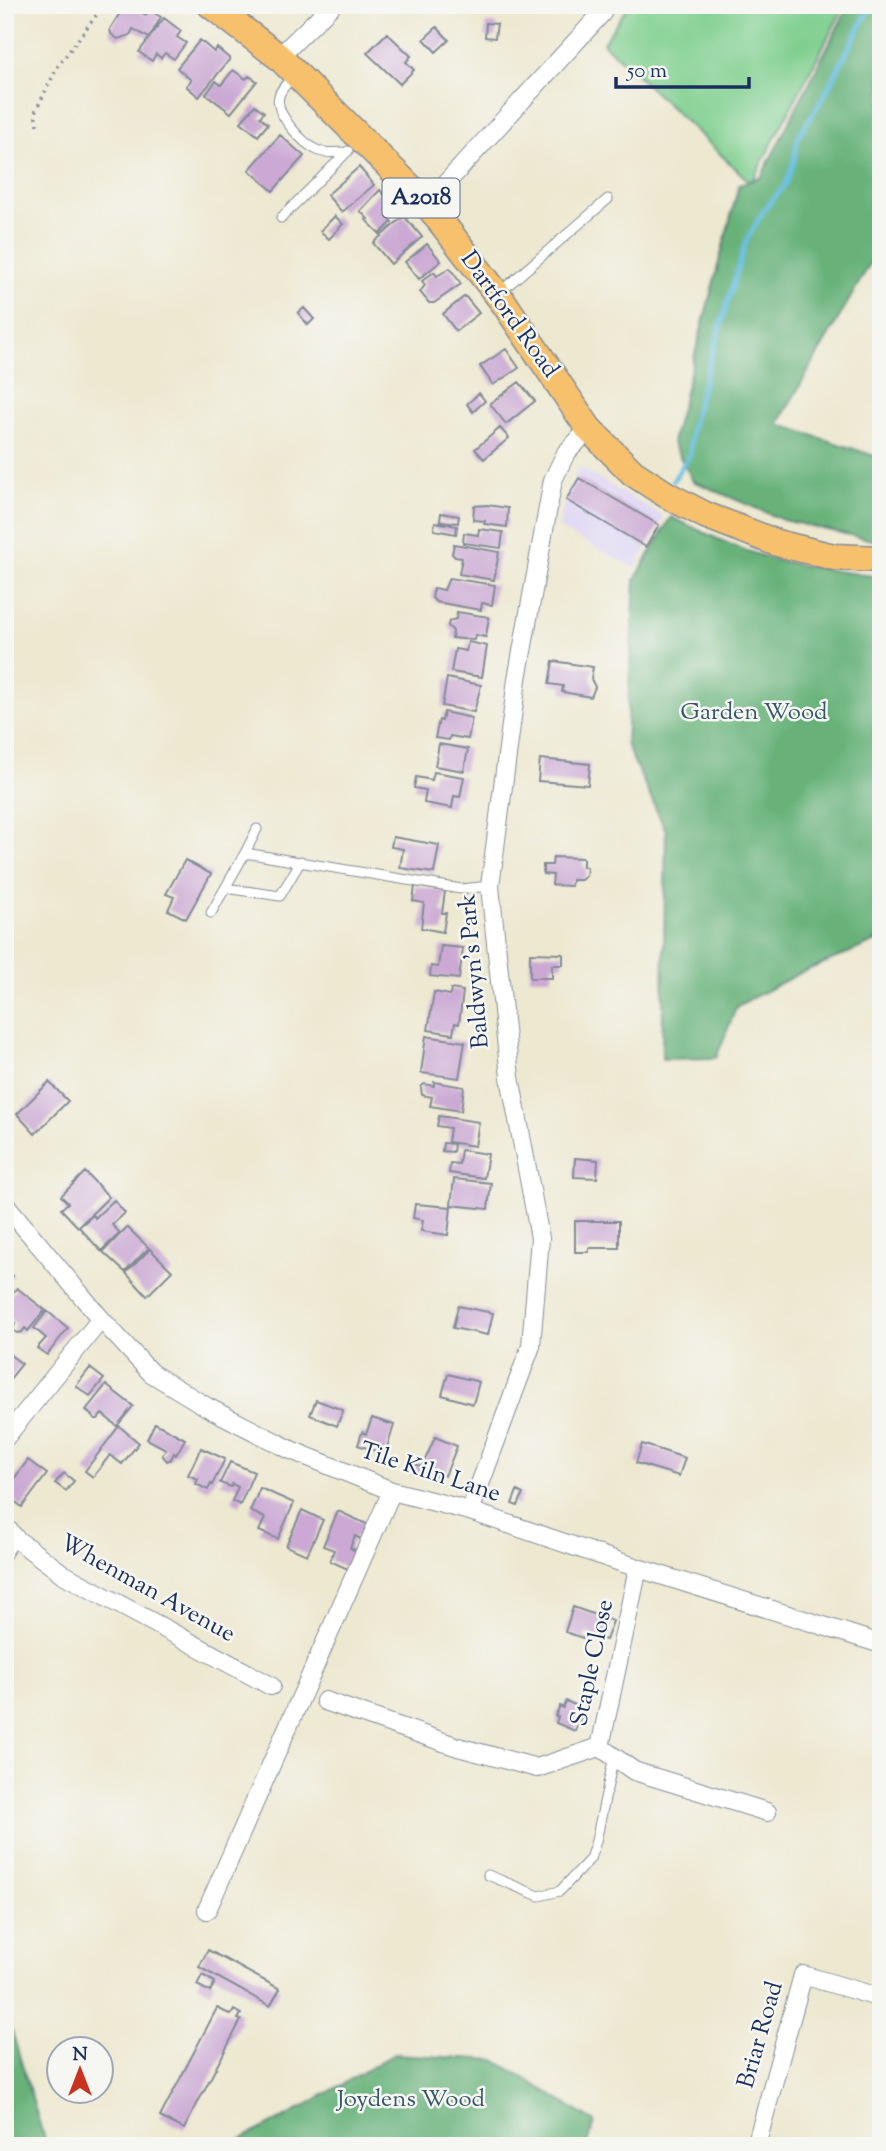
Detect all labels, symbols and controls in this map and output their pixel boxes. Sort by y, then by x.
scale bar [616,46,750,90]
text: 50 m [626,57,667,87]
road number: A2018 [382,178,460,218]
street label: Dartford Road [451,245,567,386]
park label: Garden Wood [680,696,828,730]
street label: Baldwyn's Park [451,892,499,1050]
street label: Tile Kiln Lane [355,1434,505,1512]
street label: Whenman Avenue [53,1527,241,1651]
street label: Staple Close [563,1596,623,1730]
street label: Briar Road [730,1977,793,2092]
north arrow [46,2036,116,2106]
text: N [72,2042,88,2069]
park label: Joydens Wood [335,2083,486,2117]

